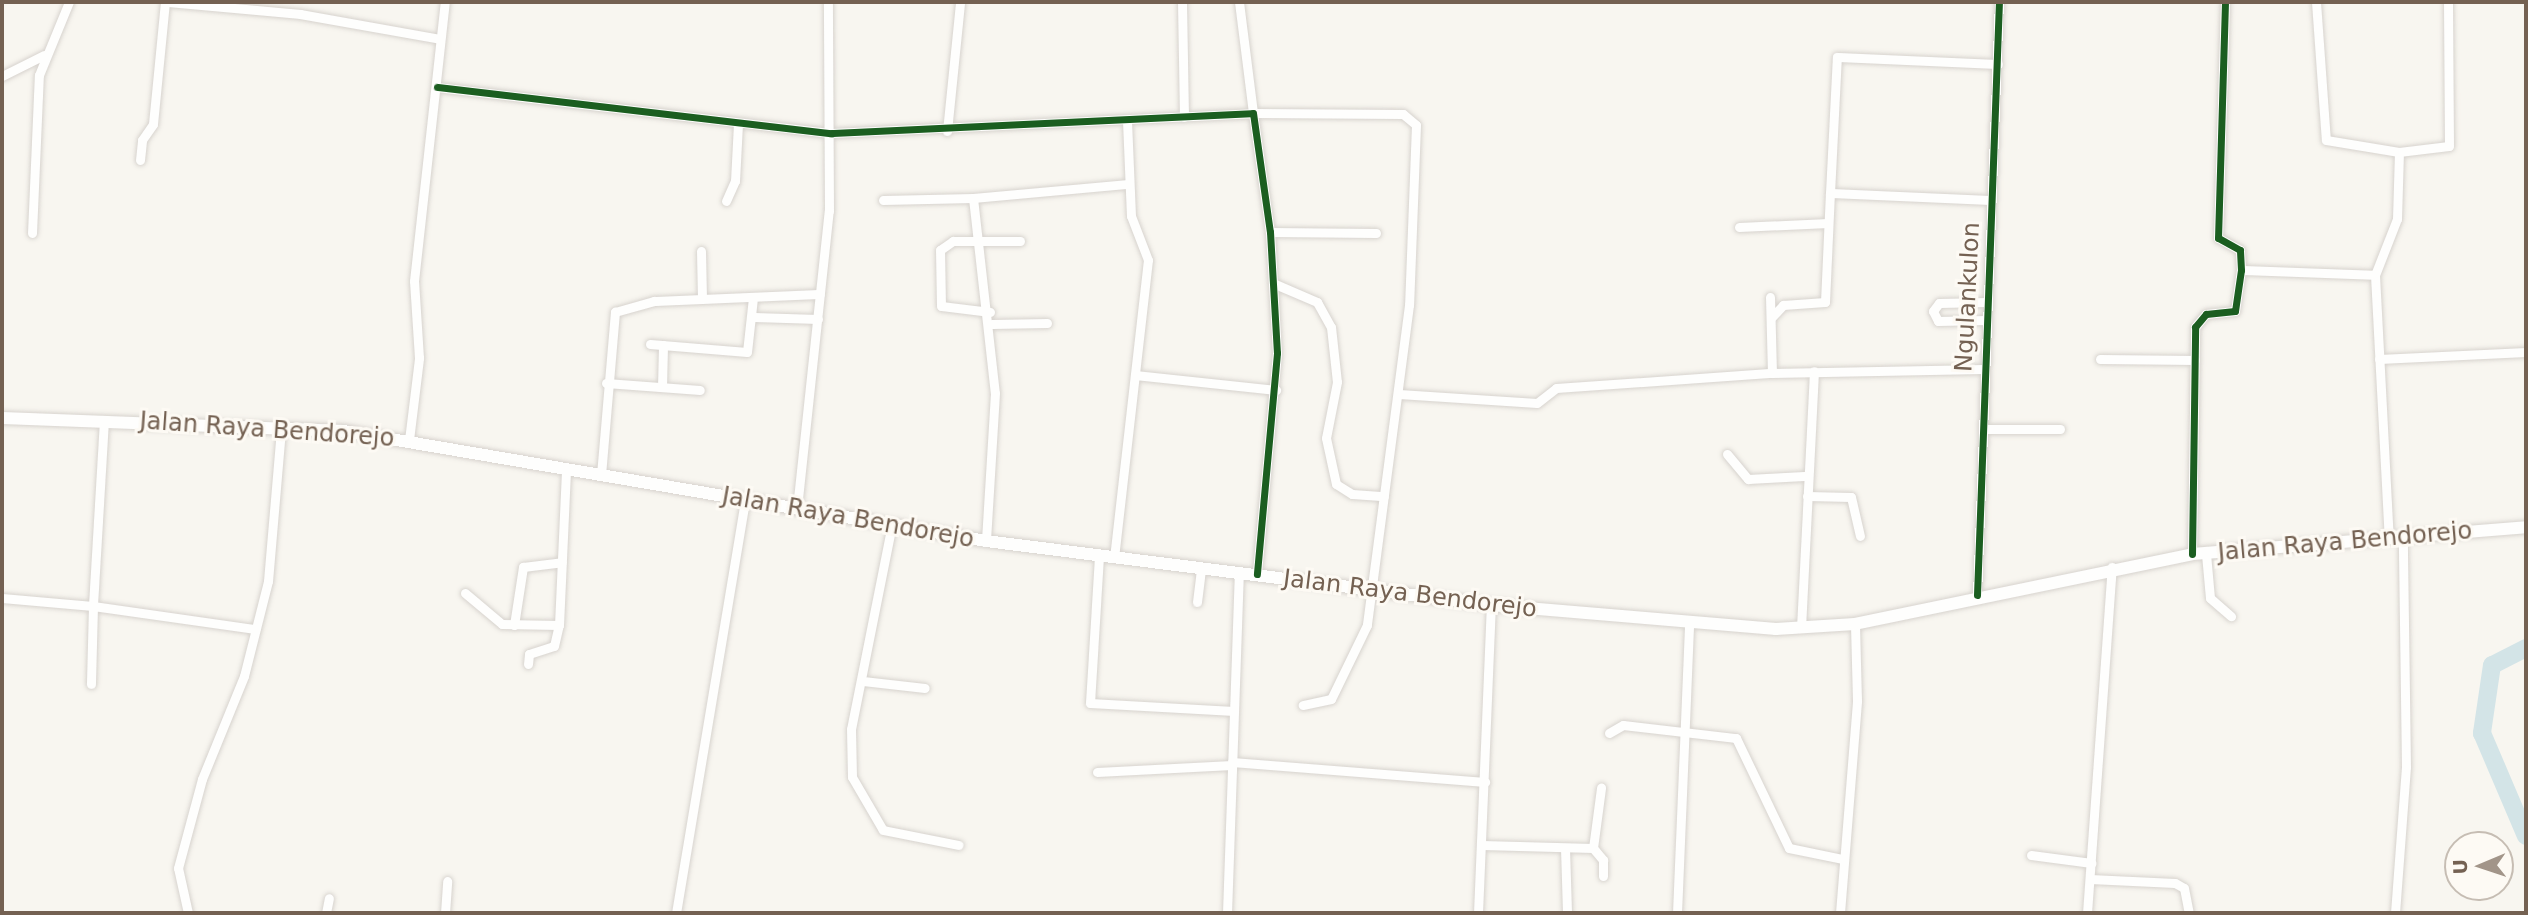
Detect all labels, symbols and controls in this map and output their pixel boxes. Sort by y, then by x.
street label: Ngulankulon [1950,221,1986,373]
street label: Jalan Raya Bendorejo [139,407,395,453]
street label: Jalan Raya Bendorejo [720,482,976,554]
street label: Jalan Raya Bendorejo [2217,517,2473,567]
street label: Jalan Raya Bendorejo [1282,564,1538,624]
north arrow [2444,831,2514,901]
text: U [2449,859,2471,875]

